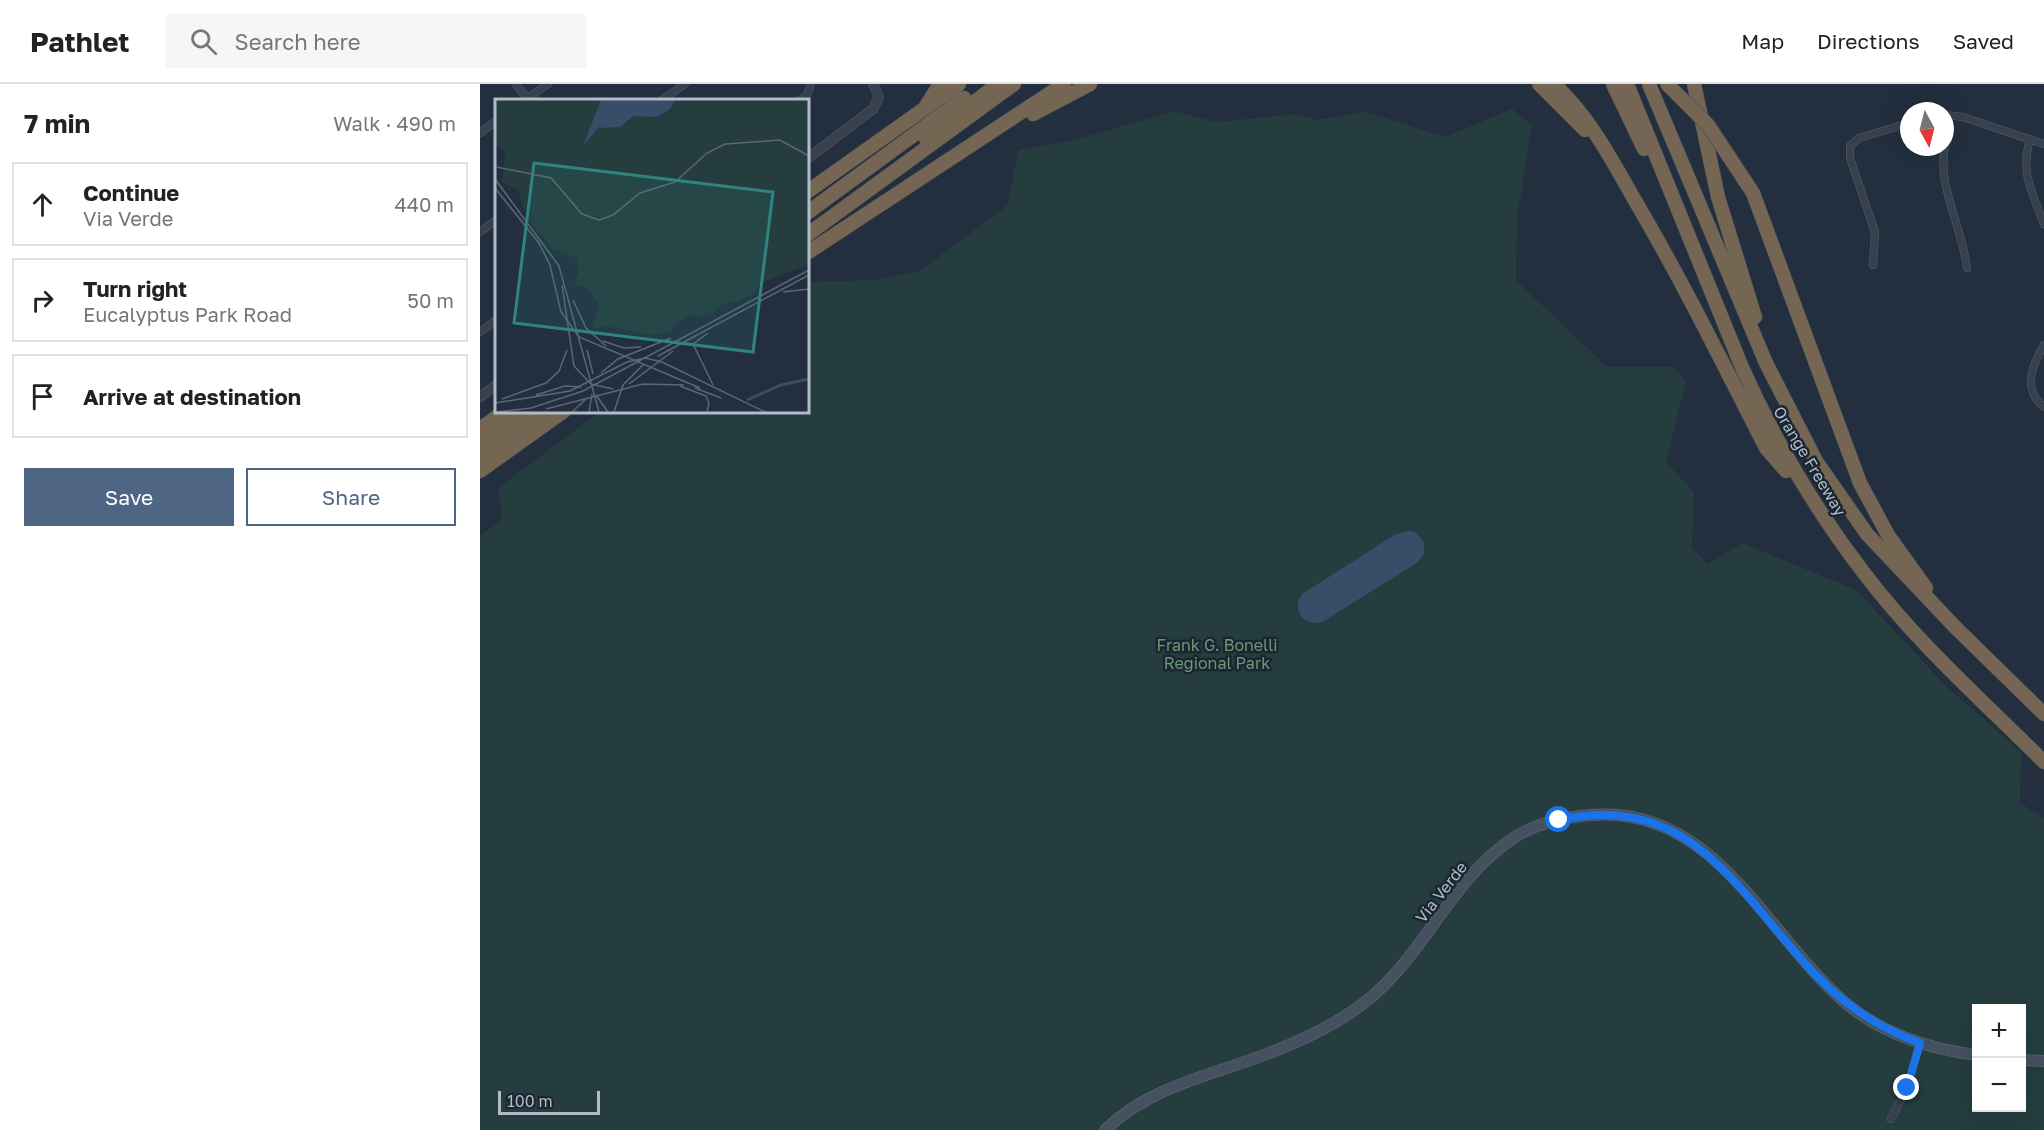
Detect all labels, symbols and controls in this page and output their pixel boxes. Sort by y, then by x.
search box [166,14,586,68]
text: Pathlet [30,25,130,58]
icon: search [187,25,220,58]
text: Search here [235,28,361,55]
text: Map [1741,28,1784,54]
text: Directions [1817,28,1920,54]
text: Saved [1953,28,2014,54]
inset map [495,99,808,412]
north arrow [1900,102,1954,156]
text: 7 min [24,108,90,139]
text: Walk · 490 m [333,111,456,135]
text: Continue [83,179,179,206]
icon: ahead [26,188,59,221]
text: 440 m [395,192,454,216]
text: Via Verde [83,206,173,230]
text: Turn right [83,275,187,302]
icon: right [26,284,59,317]
text: 50 m [407,288,454,312]
text: Eucalyptus Park Road [83,302,292,326]
icon: arrive [26,380,59,413]
text: Arrive at destination [83,383,301,410]
street label: Orange Freeway [1769,403,1851,519]
button: Save [24,468,234,526]
button: Share [246,468,456,526]
park label: Frank G. Bonelli Regional Park [1156,635,1278,673]
route start [1545,806,1571,832]
street label: Via Verde [1411,857,1471,927]
map controls [1972,1004,2026,1112]
button: + [1972,1004,2026,1058]
button: − [1972,1058,2026,1112]
route end [1893,1074,1919,1100]
scale bar [498,1088,600,1116]
text: 100 m [507,1091,553,1111]

